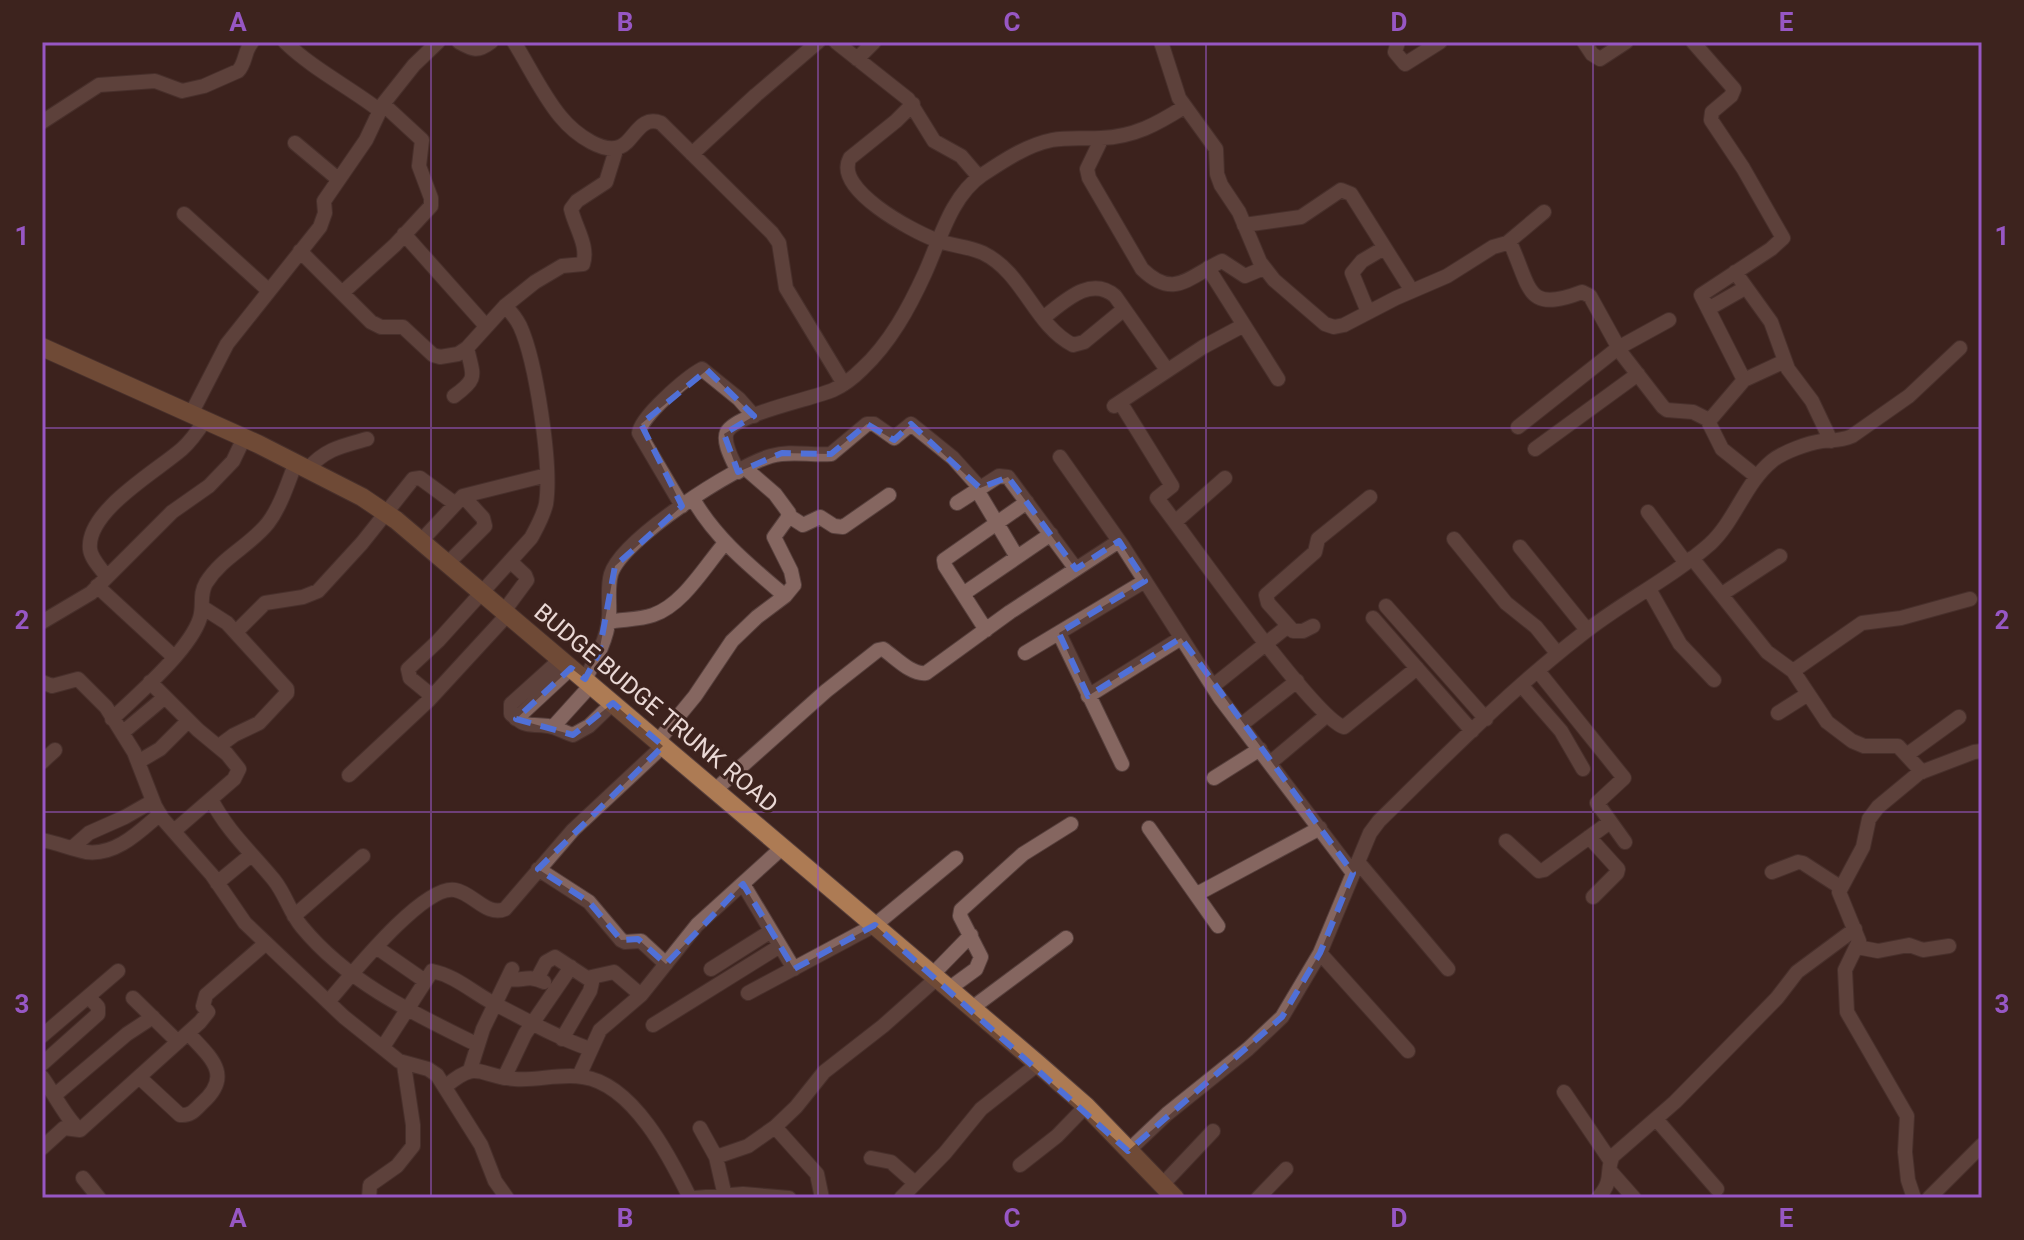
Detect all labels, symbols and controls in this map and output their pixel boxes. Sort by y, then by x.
text: A [229,7,247,37]
text: B [617,7,633,37]
text: C [1003,7,1021,37]
text: D [1391,7,1407,37]
text: E [1779,7,1794,37]
text: 1 [15,221,29,251]
text: 1 [1995,221,2009,251]
street label: BUDGE BUDGE TRUNK ROAD [529,598,783,818]
text: 2 [15,605,29,635]
text: 2 [1995,605,2009,635]
text: 3 [15,989,29,1019]
text: 3 [1995,989,2009,1019]
text: A [229,1203,247,1233]
text: B [617,1203,633,1233]
text: C [1003,1203,1021,1233]
text: D [1391,1203,1407,1233]
text: E [1779,1203,1794,1233]

